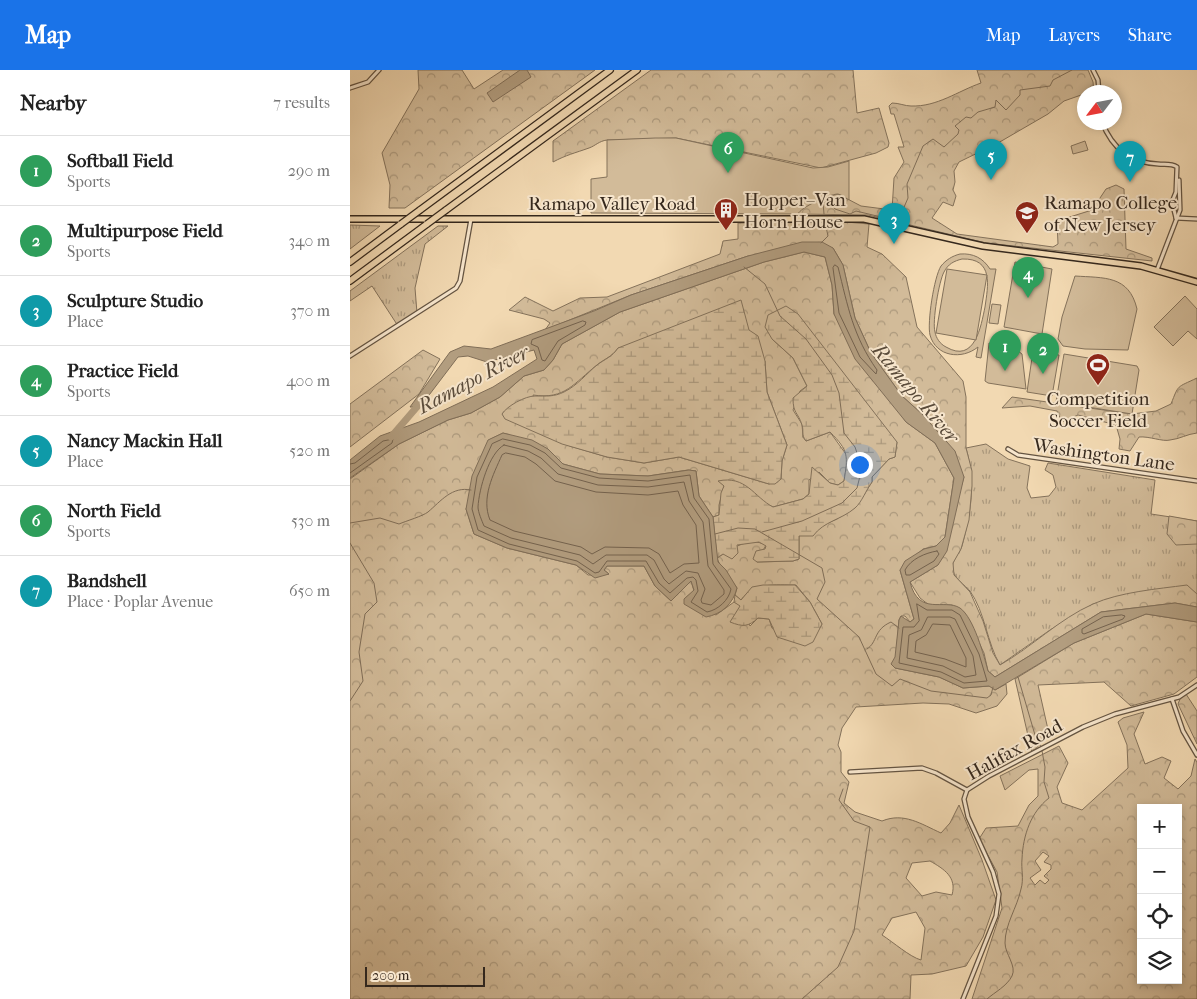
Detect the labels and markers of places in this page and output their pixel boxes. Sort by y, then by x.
pin: 6 [712,132,744,173]
pin: 5 [975,139,1007,180]
pin: 7 [1114,141,1146,182]
place label: Hopper–Van Horn House [744,189,846,233]
place label: Ramapo College of New Jersey [1044,192,1177,236]
building icon: Hopper–Van Horn House [713,197,739,231]
school or university icon: Ramapo College of New Jersey [1014,200,1040,234]
pin: 3 [878,203,910,244]
pin: 4 [1012,257,1044,298]
pin: 1 [989,330,1021,371]
pin: 2 [1027,333,1059,374]
sports icon: Competition Soccer Field [1085,352,1111,386]
place label: Competition Soccer Field [1047,388,1149,432]

